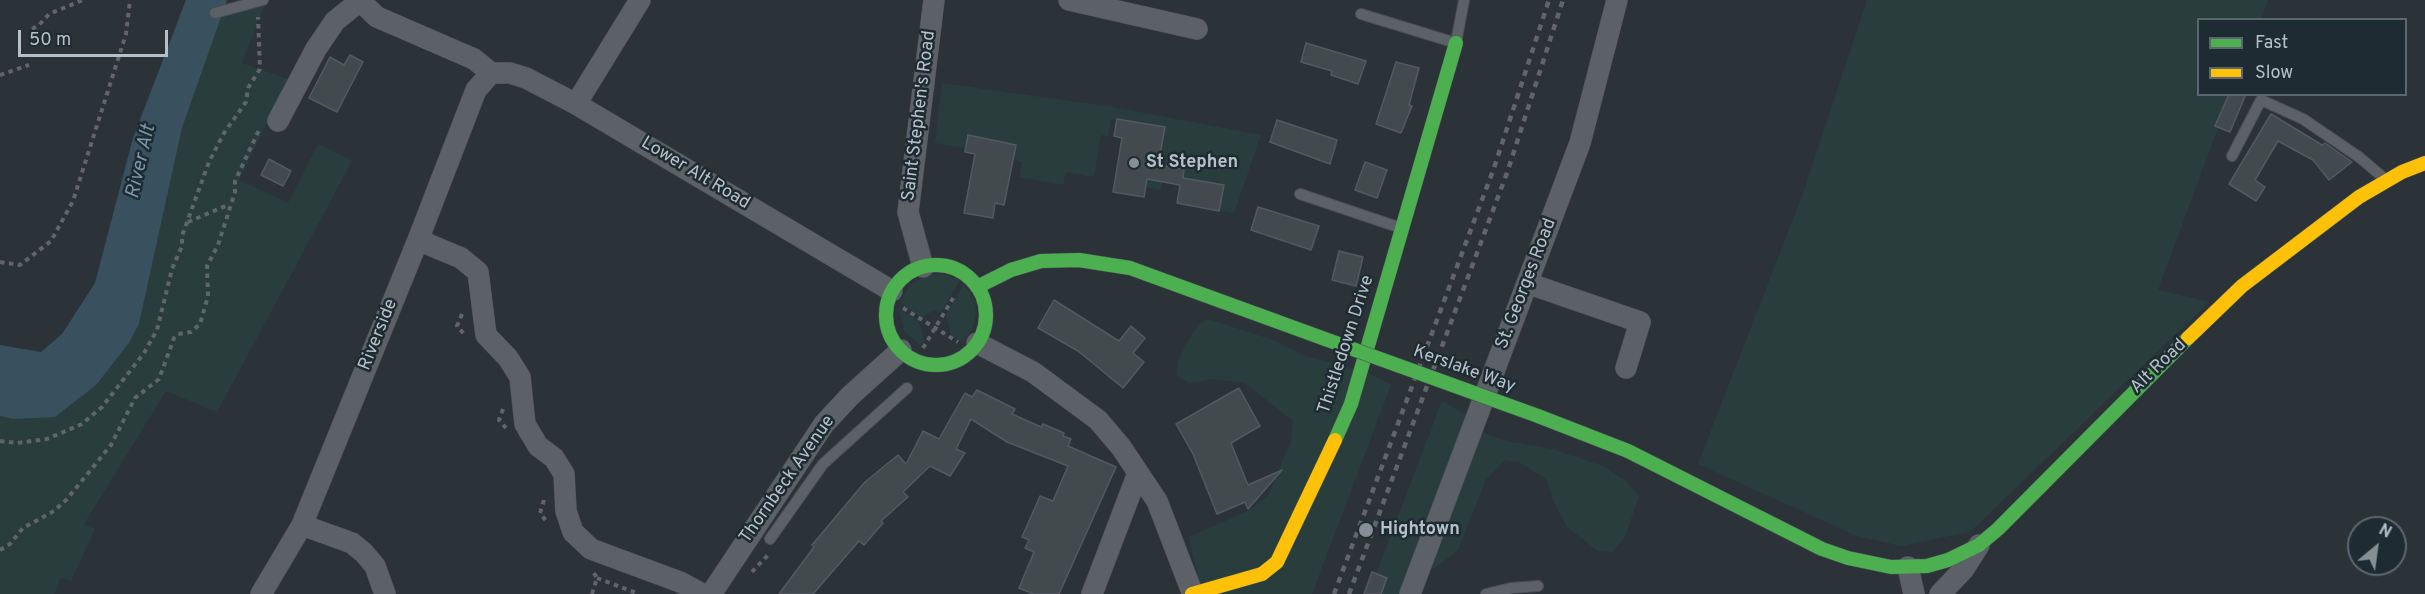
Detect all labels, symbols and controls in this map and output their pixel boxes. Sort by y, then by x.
scale bar [21,18,171,56]
legend [2197,18,2407,96]
text: 50 m [29,29,71,52]
street label: Saint Stephen's Road [899,30,941,202]
text: Fast [2255,32,2288,55]
text: Slow [2255,62,2293,85]
water label: River Alt [122,123,162,201]
street label: Lower Alt Road [637,133,753,215]
place label: St Stephen [1146,152,1238,174]
marker: St Stephen [1127,156,1141,170]
street label: St. Georges Road [1492,216,1562,352]
street label: Thistledown Drive [1314,273,1380,417]
street label: Riverside [355,296,403,374]
street label: Alt Road [2126,335,2192,399]
street label: Kerslake Way [1410,342,1518,398]
street label: Thornbeck Avenue [736,412,840,548]
north arrow [2347,516,2407,576]
place label: Hightown [1380,519,1460,541]
text: N [2375,520,2395,544]
marker: Hightown [1357,521,1375,539]

